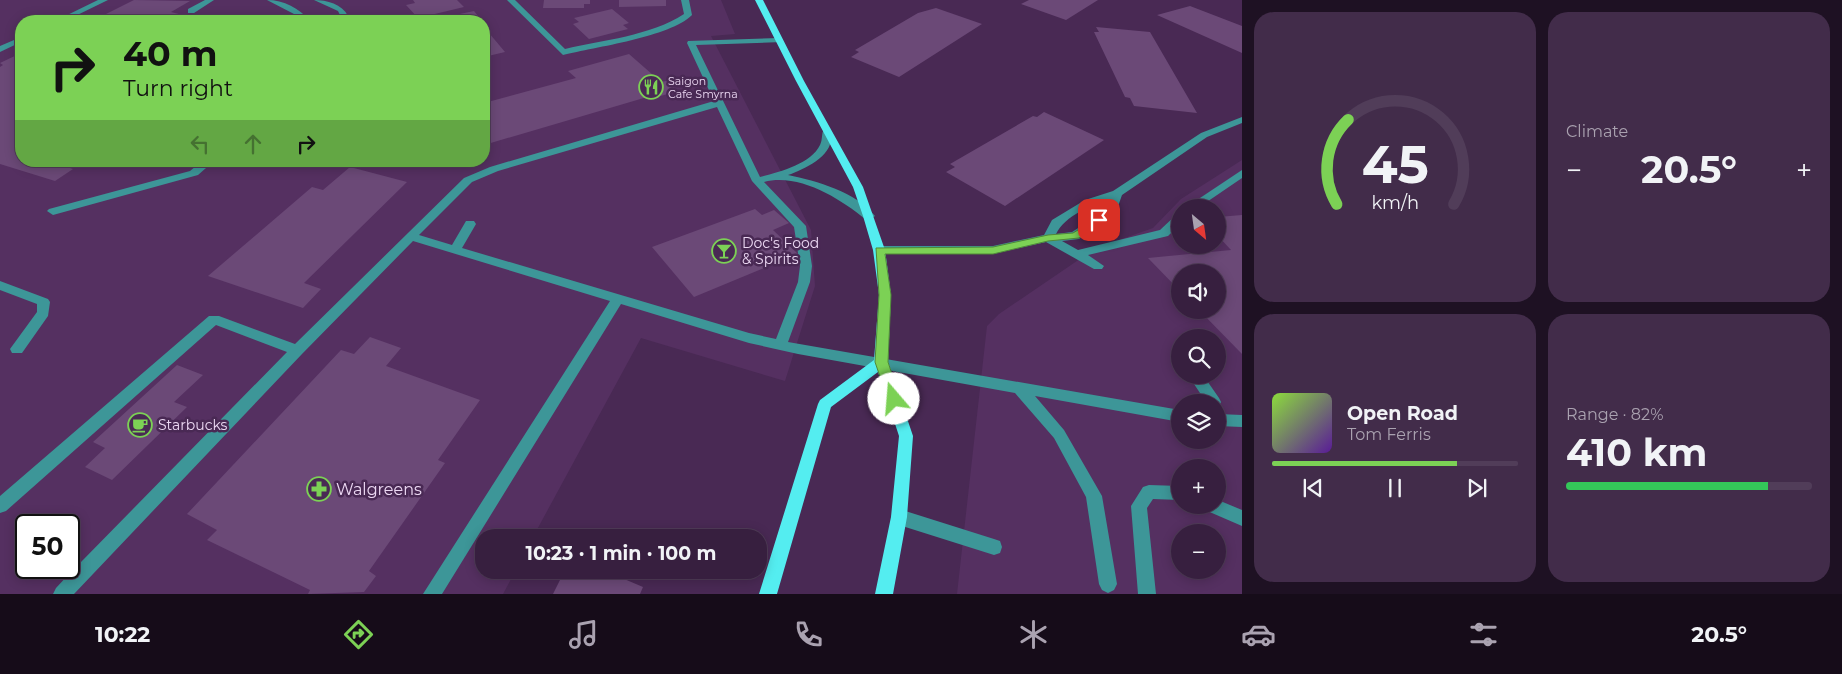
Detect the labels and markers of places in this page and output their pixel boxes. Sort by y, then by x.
restaurant icon: Saigon Cafe Smyrna [638,74,664,100]
place label: Saigon Cafe Smyrna [668,74,738,101]
pin [1078,199,1120,241]
place label: Doc's Food & Spirits [742,234,819,268]
bar icon: Doc's Food & Spirits [711,238,737,264]
cafe icon: Starbucks [127,412,153,438]
place label: Starbucks [158,416,228,434]
pharmacy icon: Walgreens [306,476,332,502]
place label: Walgreens [336,480,422,499]

